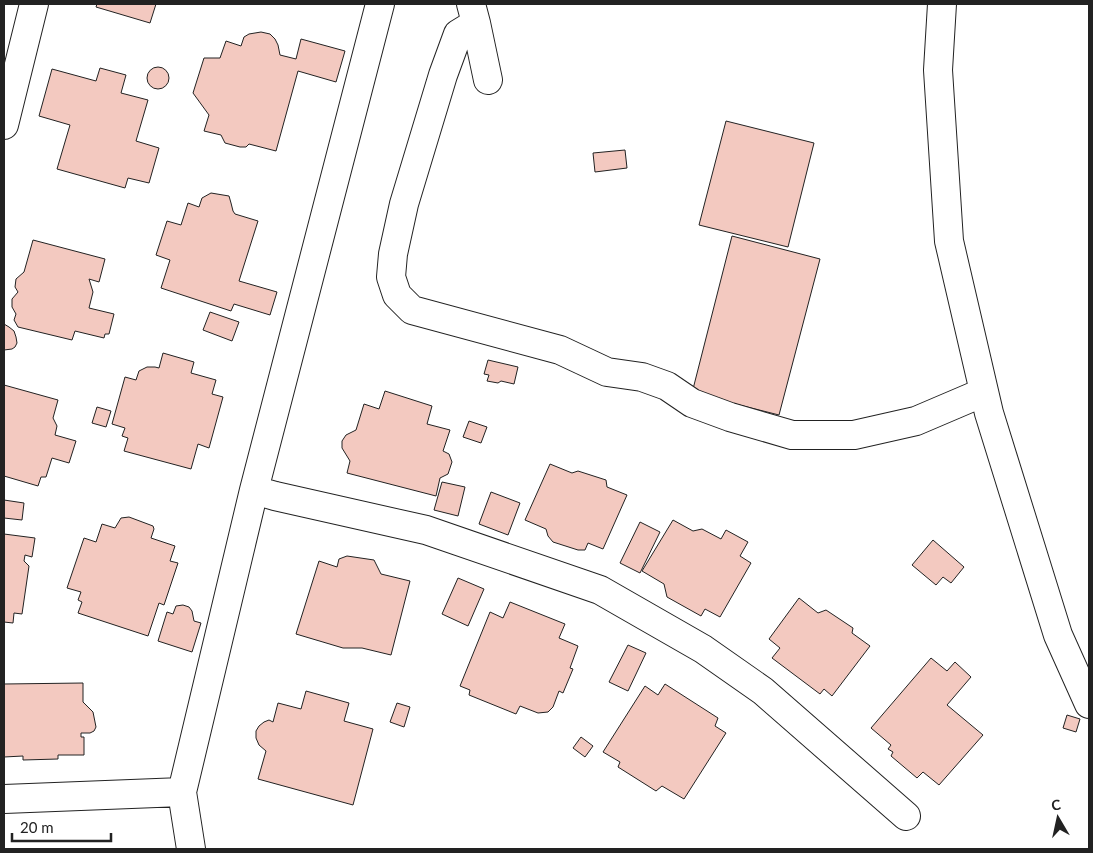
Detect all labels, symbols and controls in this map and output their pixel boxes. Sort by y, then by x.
north arrow [1033,793,1083,843]
text: С [1050,795,1063,814]
scale bar [12,810,111,842]
text: 20 m [20,818,54,836]

